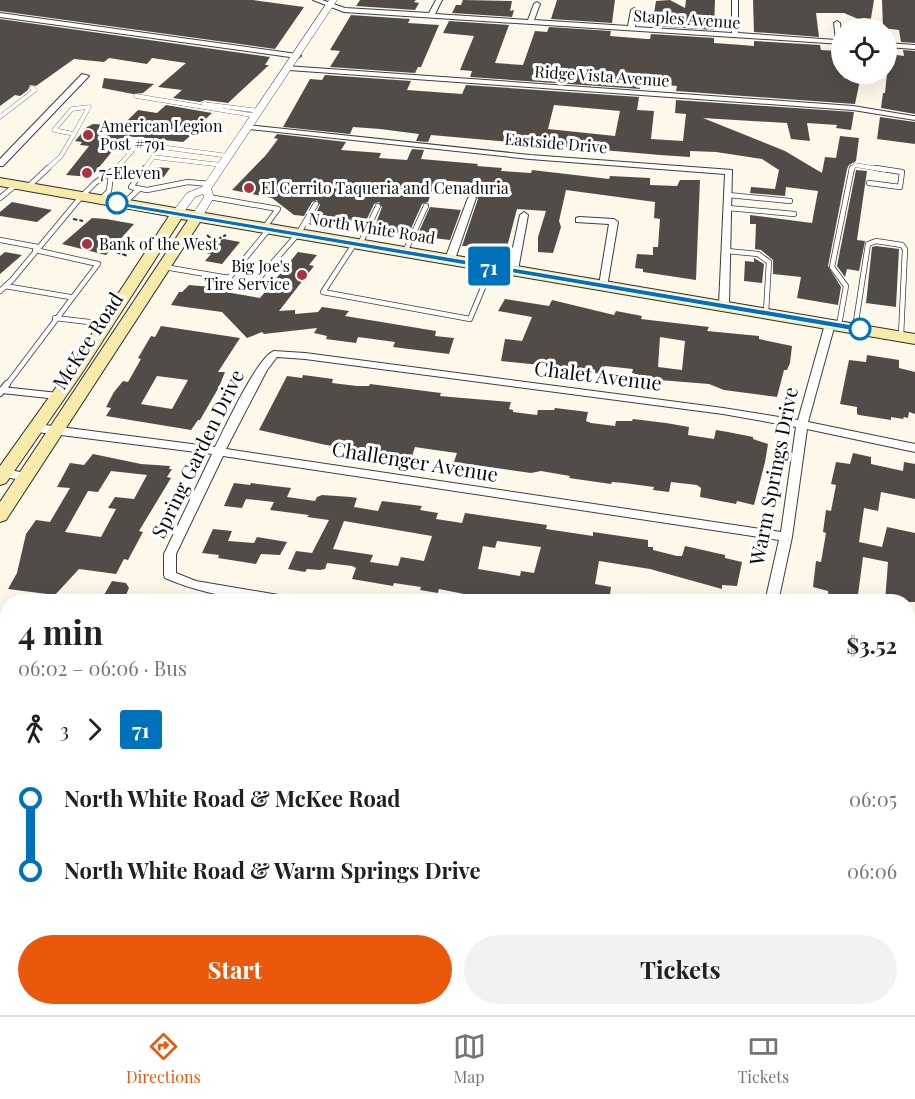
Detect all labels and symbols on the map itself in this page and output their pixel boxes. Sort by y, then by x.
street label: Staples Avenue [633,4,741,33]
street label: Ridge Vista Avenue [534,60,670,91]
place label: American Legion Post #791 [99,115,223,154]
marker: American Legion Post #791 [81,128,95,142]
street label: Eastside Drive [504,128,608,157]
place label: 7-Eleven [99,162,161,183]
marker: 7-Eleven [80,166,94,180]
place label: El Cerrito Taqueria and Cenaduria [261,177,509,198]
marker: El Cerrito Taqueria and Cenaduria [242,181,256,195]
unlabelled marker [106,192,128,214]
street label: North White Road [307,207,437,248]
place label: Bank of the West [99,233,218,254]
marker: Bank of the West [80,237,94,251]
line badge: 71 [462,246,516,286]
place label: Big Joe's Tire Service [204,255,290,294]
marker: Big Joe's Tire Service [295,268,309,282]
street label: McKee Road [45,286,128,394]
unlabelled marker [849,318,871,340]
street label: Chalet Avenue [533,353,663,396]
street label: Spring Garden Drive [144,365,249,542]
street label: Warm Springs Drive [742,384,803,568]
street label: Challenger Avenue [330,434,500,487]

